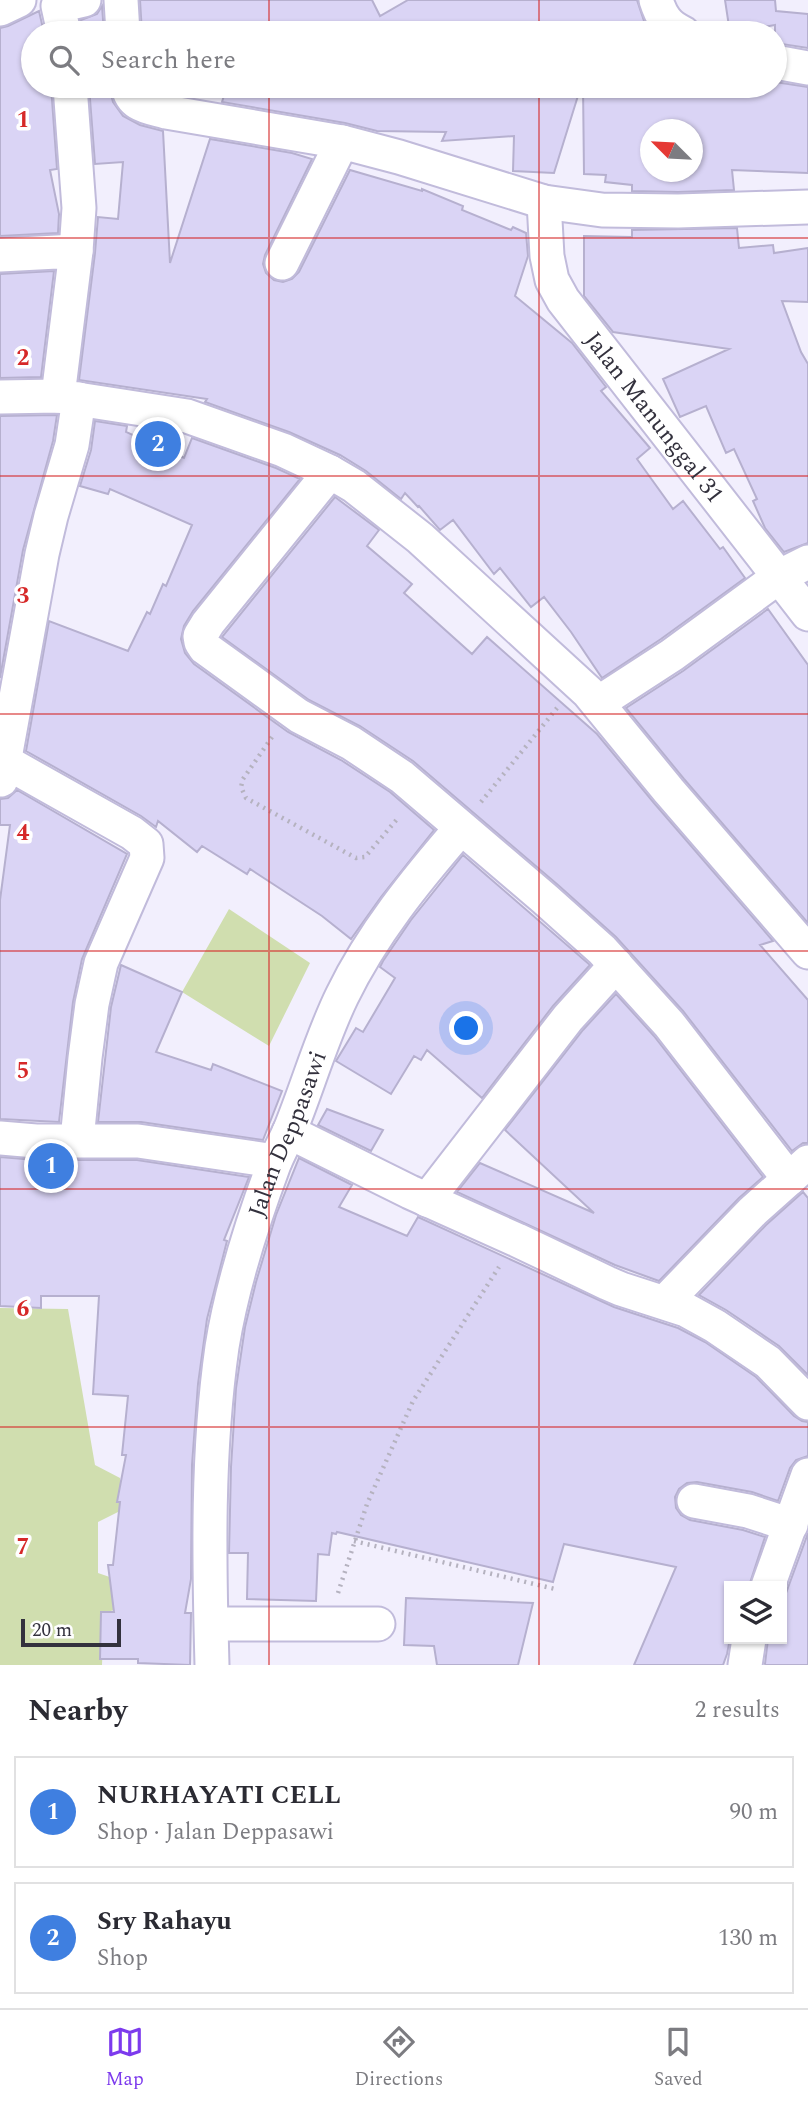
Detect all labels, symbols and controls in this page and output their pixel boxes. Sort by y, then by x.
search box [21,21,787,98]
text: Search here [101,40,236,80]
icon: search [45,41,83,79]
text: 1 [17,103,29,138]
north arrow [640,119,703,182]
street label: Jalan Manunggal 31 [575,324,732,511]
text: 2 [17,341,30,376]
pin: 2 [135,418,181,470]
text: 3 [17,579,30,614]
text: 4 [17,816,30,851]
your location [449,1011,483,1045]
street label: Jalan Deppasawi [239,1046,337,1222]
text: 5 [17,1054,29,1089]
pin: 1 [28,1140,74,1192]
text: 6 [17,1292,30,1327]
text: 7 [17,1530,29,1565]
map controls [724,1581,787,1644]
button: layers [724,1581,787,1644]
scale bar [21,1616,121,1648]
text: 20 m [32,1616,72,1645]
text: Nearby [28,1688,127,1734]
text: 2 results [695,1693,780,1728]
text: NURHAYATI CELL [97,1775,341,1815]
text: 1 [47,1795,59,1830]
text: 90 m [729,1795,778,1830]
text: Shop · Jalan Deppasawi [97,1815,334,1850]
text: Sry Rahayu [97,1901,232,1941]
text: 2 [47,1921,59,1956]
text: 130 m [718,1921,778,1956]
text: Shop [97,1941,148,1976]
tab: Map [105,2023,144,2094]
tab: Directions [354,2023,443,2094]
tab: Saved [654,2023,703,2094]

